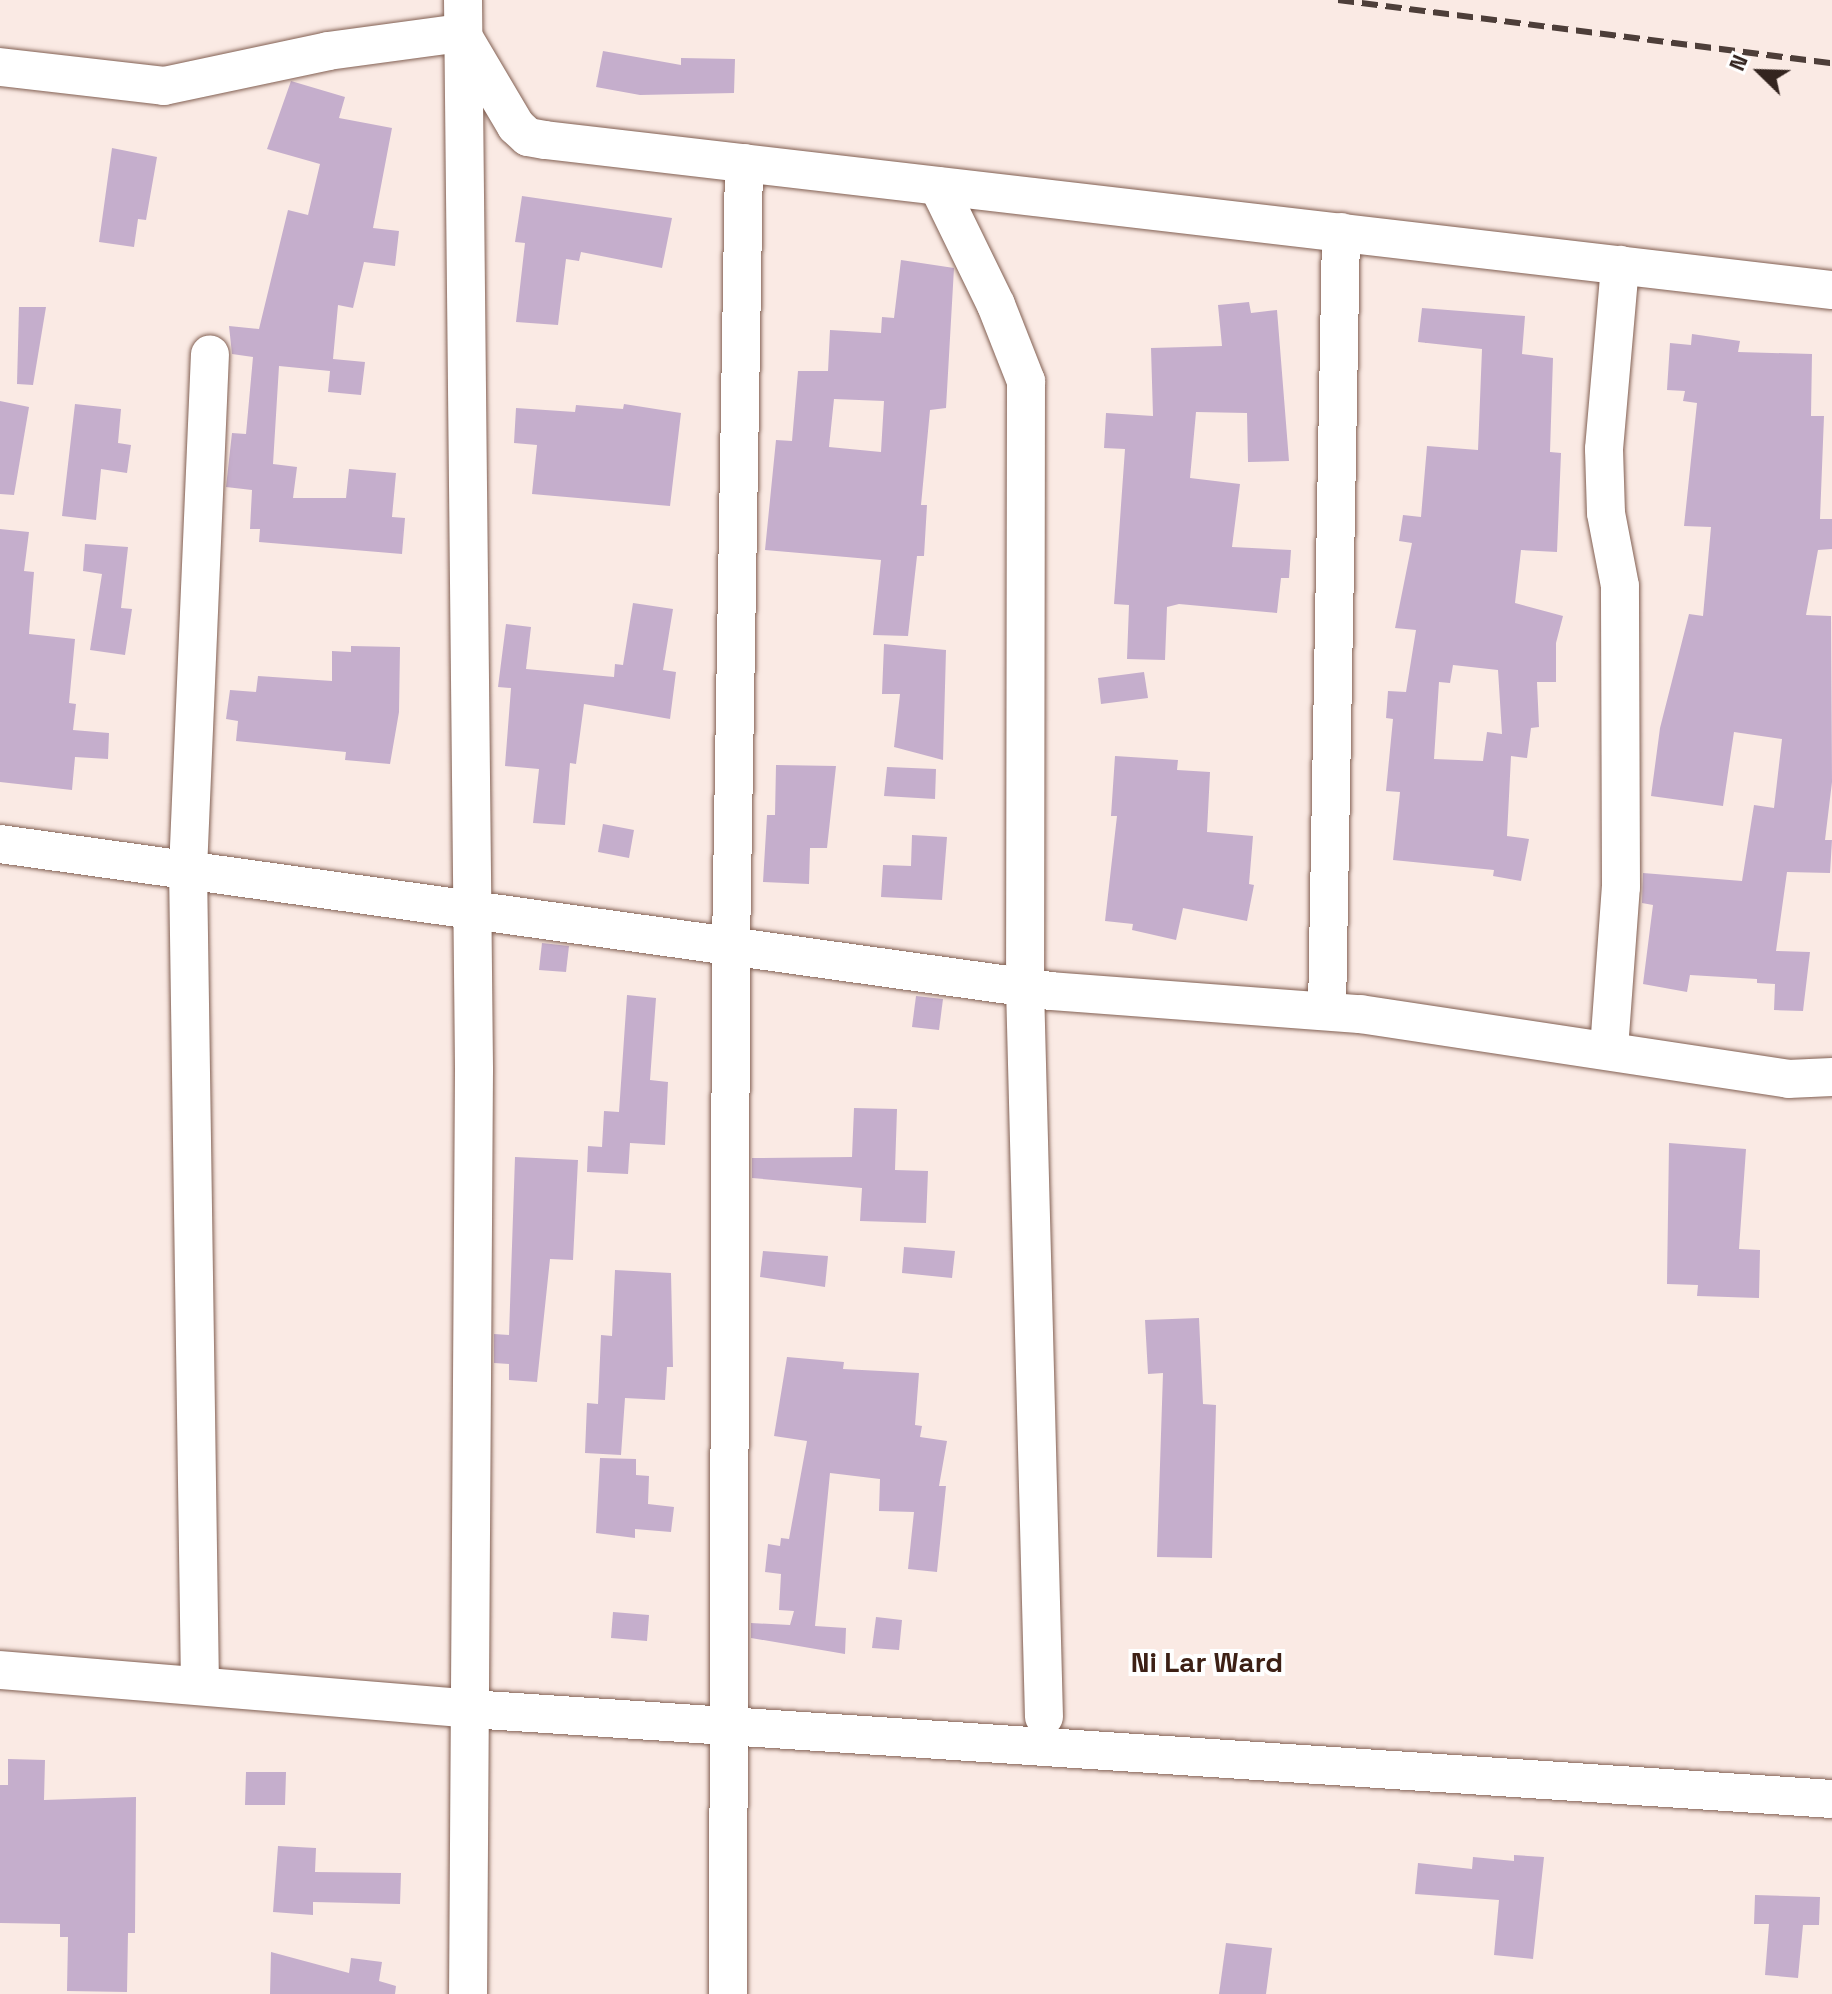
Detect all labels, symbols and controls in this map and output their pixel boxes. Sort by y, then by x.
north arrow [1720,32,1800,112]
text: N [1722,50,1754,75]
district label: Ni Lar Ward [1131,1645,1283,1679]

